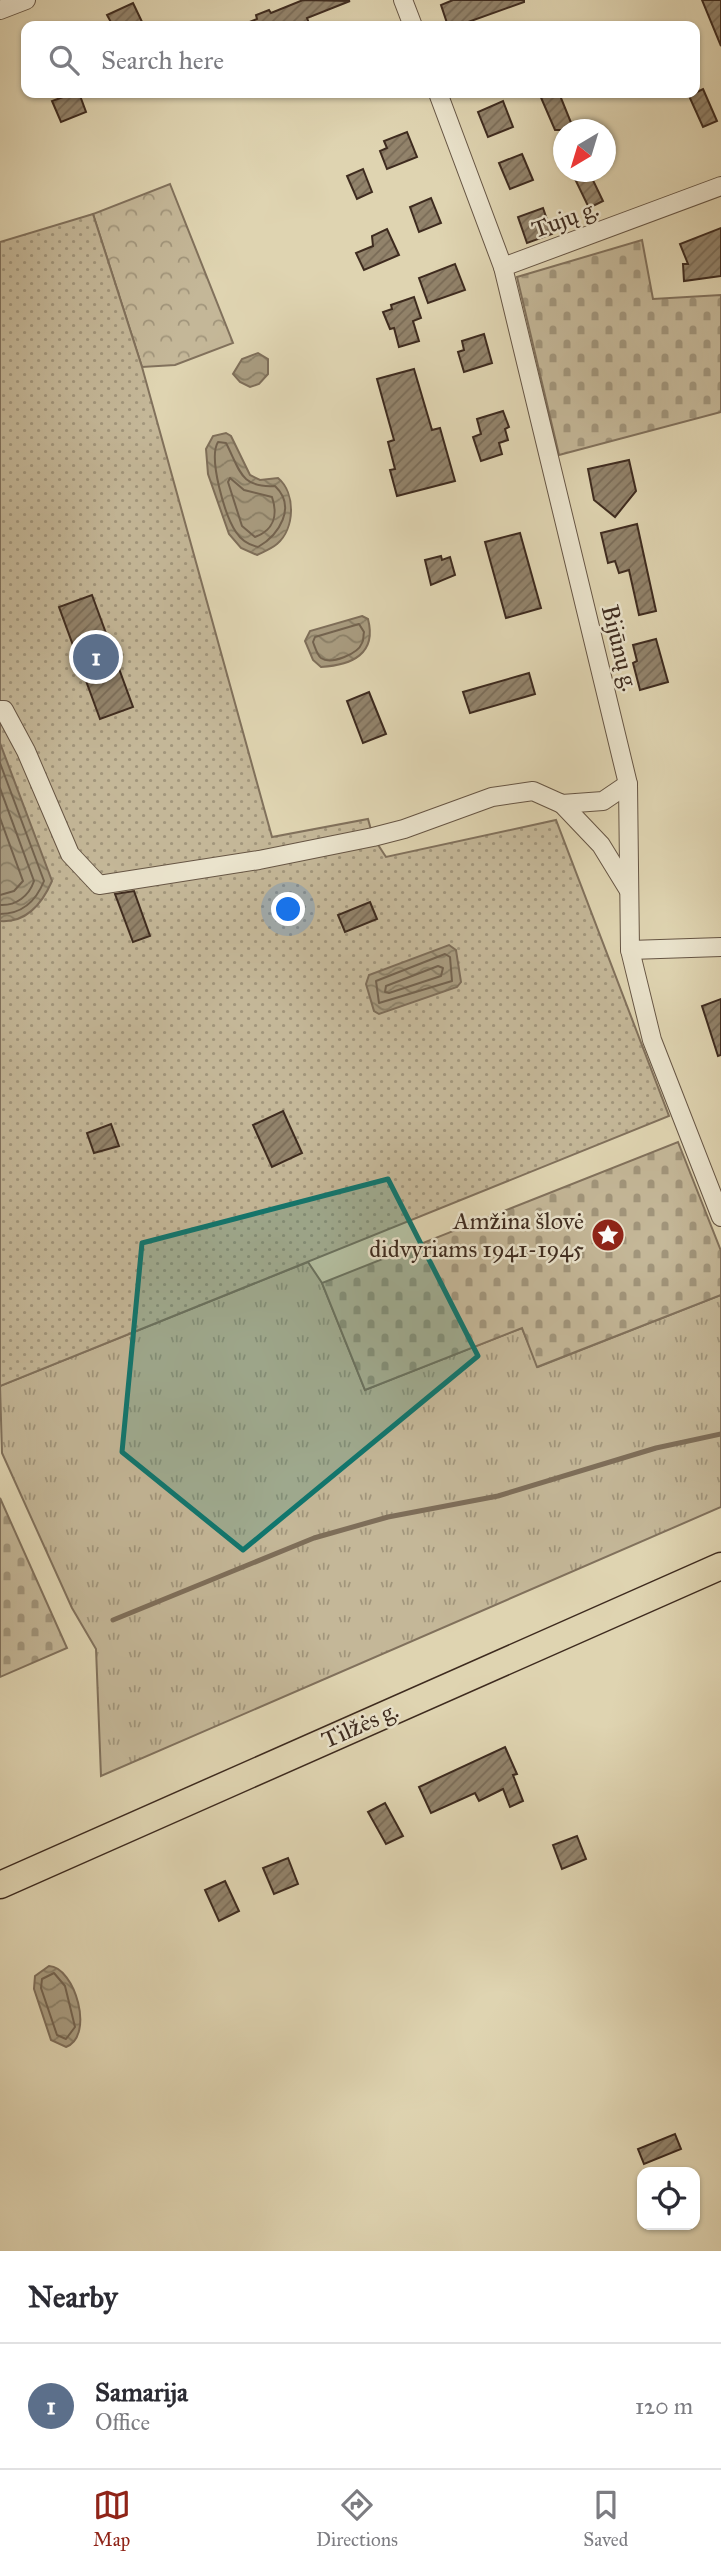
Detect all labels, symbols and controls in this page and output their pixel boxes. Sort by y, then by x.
search box [21,21,700,98]
icon: search [45,41,83,79]
text: Search here [101,44,224,76]
north arrow [553,119,616,182]
street label: Tujų g. [528,193,602,245]
street label: Bijūnų g. [595,602,645,694]
pin: 1 [73,631,119,683]
your location [271,892,305,926]
place label: Amžina šlovė didvyriams 1941-1945 [369,1206,584,1264]
place icon: Amžina šlovė didvyriams 1941-1945 [589,1216,627,1254]
street label: Tilžės g. [317,1695,403,1755]
map controls [637,2167,700,2230]
button: locate [637,2167,700,2230]
text: Nearby [28,2279,118,2315]
text: Samarija [95,2376,188,2408]
text: 1 [46,2392,56,2420]
text: 120 m [635,2392,693,2420]
text: Office [95,2408,150,2436]
tab: Map [93,2486,131,2551]
tab: Directions [316,2486,398,2551]
tab: Saved [583,2486,628,2551]

